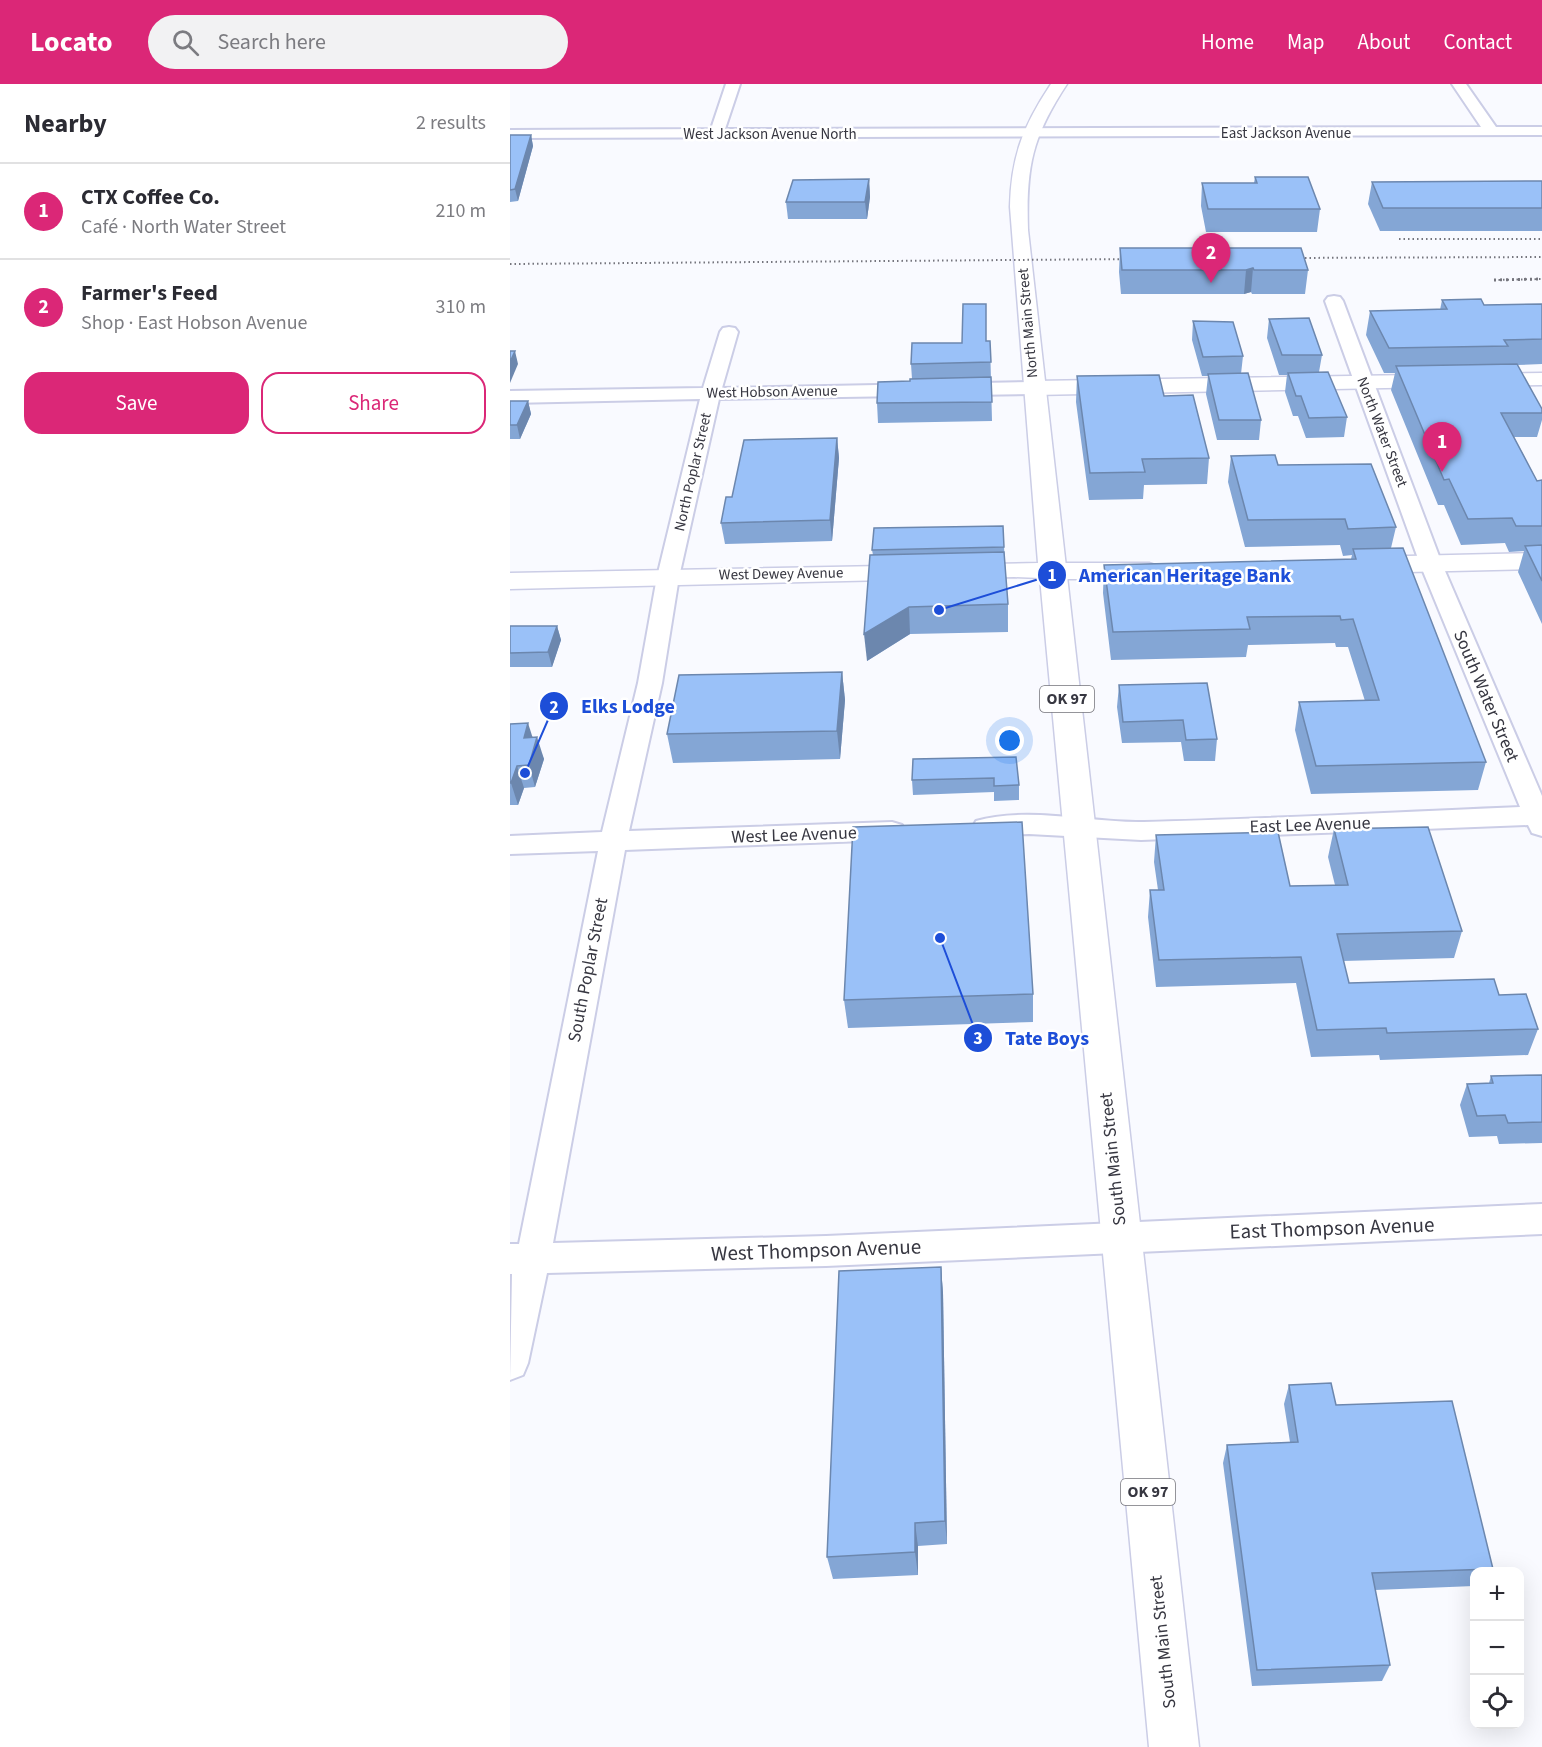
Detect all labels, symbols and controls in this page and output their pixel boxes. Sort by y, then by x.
search box [148,15,568,69]
text: Locato [30,22,112,62]
icon: search [169,26,202,59]
text: Search here [217,26,326,58]
text: Home [1201,27,1254,57]
text: Map [1287,27,1325,57]
text: About [1358,27,1410,57]
text: Contact [1443,27,1512,57]
text: Nearby [24,105,107,142]
text: 2 results [416,109,486,137]
street label: East Jackson Avenue [1221,123,1351,144]
street label: West Jackson Avenue North [683,124,857,145]
text: CTX Coffee Co. [81,181,220,213]
text: 1 [38,197,49,225]
text: 210 m [436,197,486,225]
text: Café · North Water Street [81,213,286,241]
pin: 2 [1192,234,1230,283]
street label: North Main Street [1013,267,1043,379]
text: Farmer's Feed [81,277,218,309]
text: 2 [38,293,49,321]
text: 310 m [436,293,486,321]
text: Shop · East Hobson Avenue [81,309,308,337]
button: Save [24,372,249,434]
button: Share [261,372,486,434]
street label: North Water Street [1351,374,1413,490]
street label: West Hobson Avenue [706,380,838,404]
street label: North Poplar Street [669,411,717,533]
pin: 1 [1422,422,1462,472]
callout: American Heritage Bank [1037,556,1303,594]
street label: West Dewey Avenue [719,562,843,586]
text: American Heritage Bank [1078,562,1291,590]
text: 1 [1047,563,1057,588]
street label: South Water Street [1447,626,1525,766]
road number: OK 97 [1040,686,1094,712]
callout: Elks Lodge [539,687,686,725]
text: Elks Lodge [581,693,675,721]
text: 2 [549,695,559,720]
your location [995,726,1024,755]
street label: East Lee Avenue [1249,810,1371,840]
street label: West Lee Avenue [731,820,857,850]
street label: South Poplar Street [562,896,614,1044]
callout: Tate Boys [963,1019,1101,1057]
text: Tate Boys [1005,1025,1089,1053]
text: 3 [973,1026,983,1051]
street label: South Main Street [1094,1091,1132,1227]
street label: East Thompson Avenue [1229,1209,1435,1247]
street label: West Thompson Avenue [710,1231,922,1269]
road number: OK 97 [1121,1479,1175,1505]
map controls [1470,1567,1524,1729]
button: + [1470,1567,1524,1621]
street label: South Main Street [1144,1574,1182,1710]
button: − [1470,1621,1524,1675]
button: locate [1470,1675,1524,1729]

